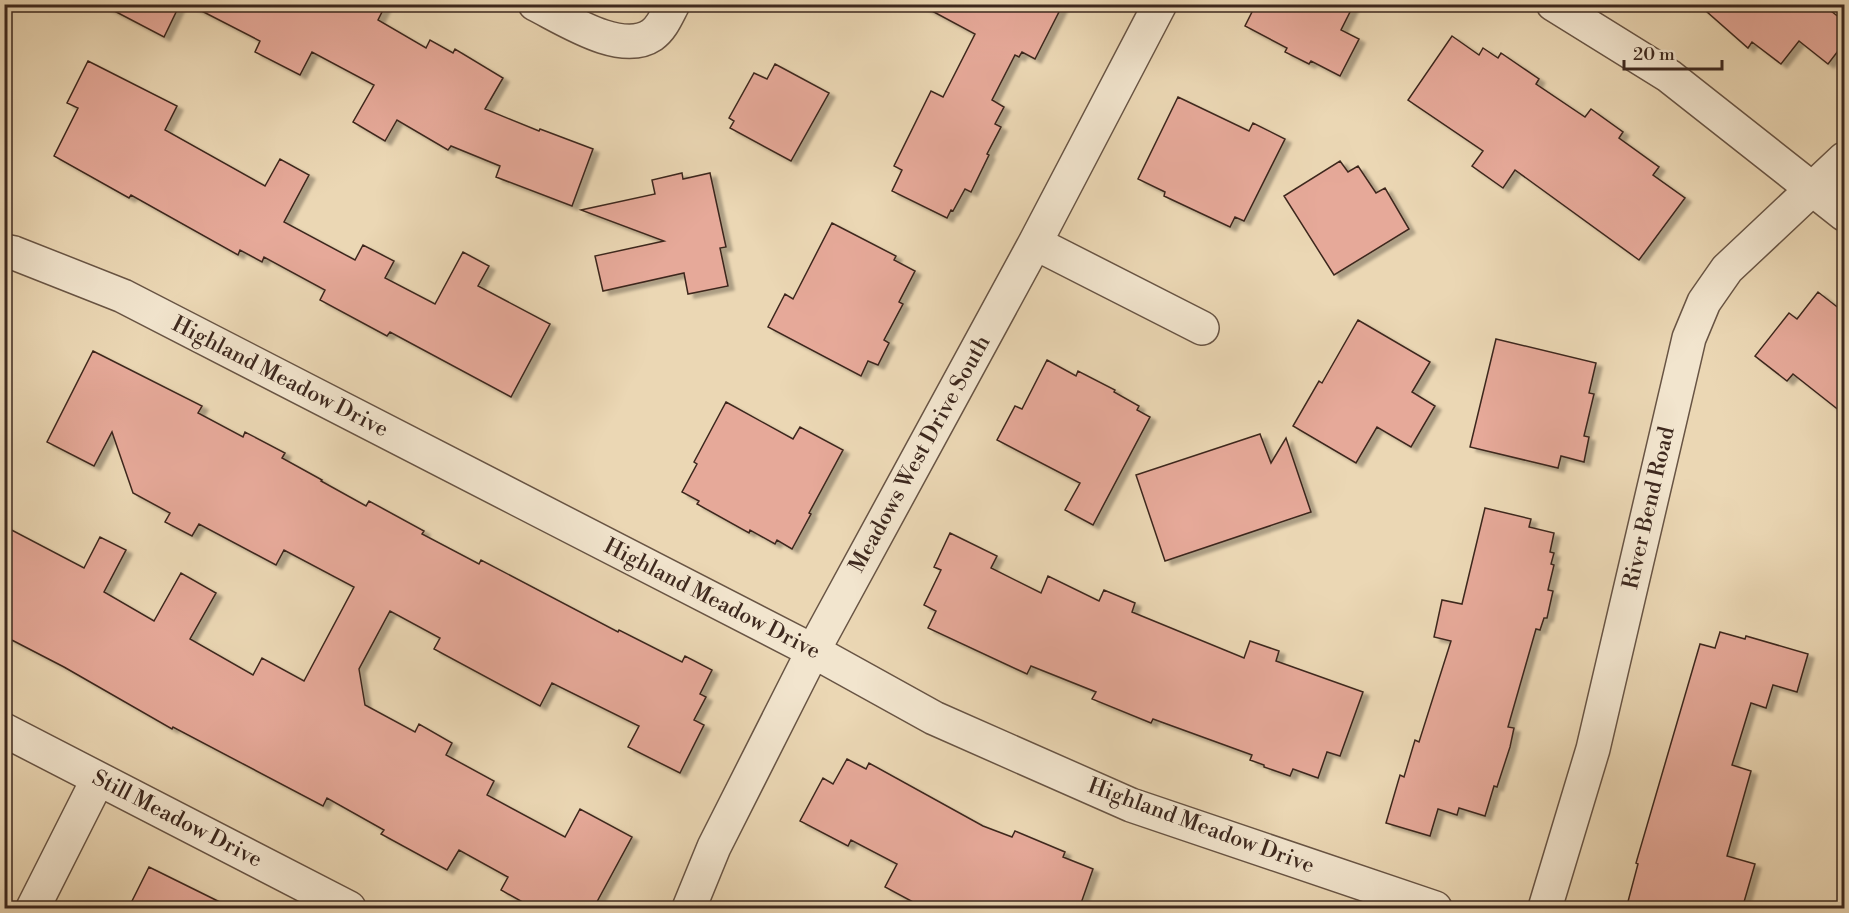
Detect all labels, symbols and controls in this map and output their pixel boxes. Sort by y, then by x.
scale bar [1624,33,1722,71]
text: 20 m [1633,43,1675,66]
street label: Highland Meadow Drive [167,311,393,443]
street label: Meadows West Drive South [844,331,996,577]
street label: River Bend Road [1617,424,1681,592]
street label: Highland Meadow Drive [599,533,825,665]
street label: Still Meadow Drive [88,765,266,873]
street label: Highland Meadow Drive [1084,772,1318,880]

